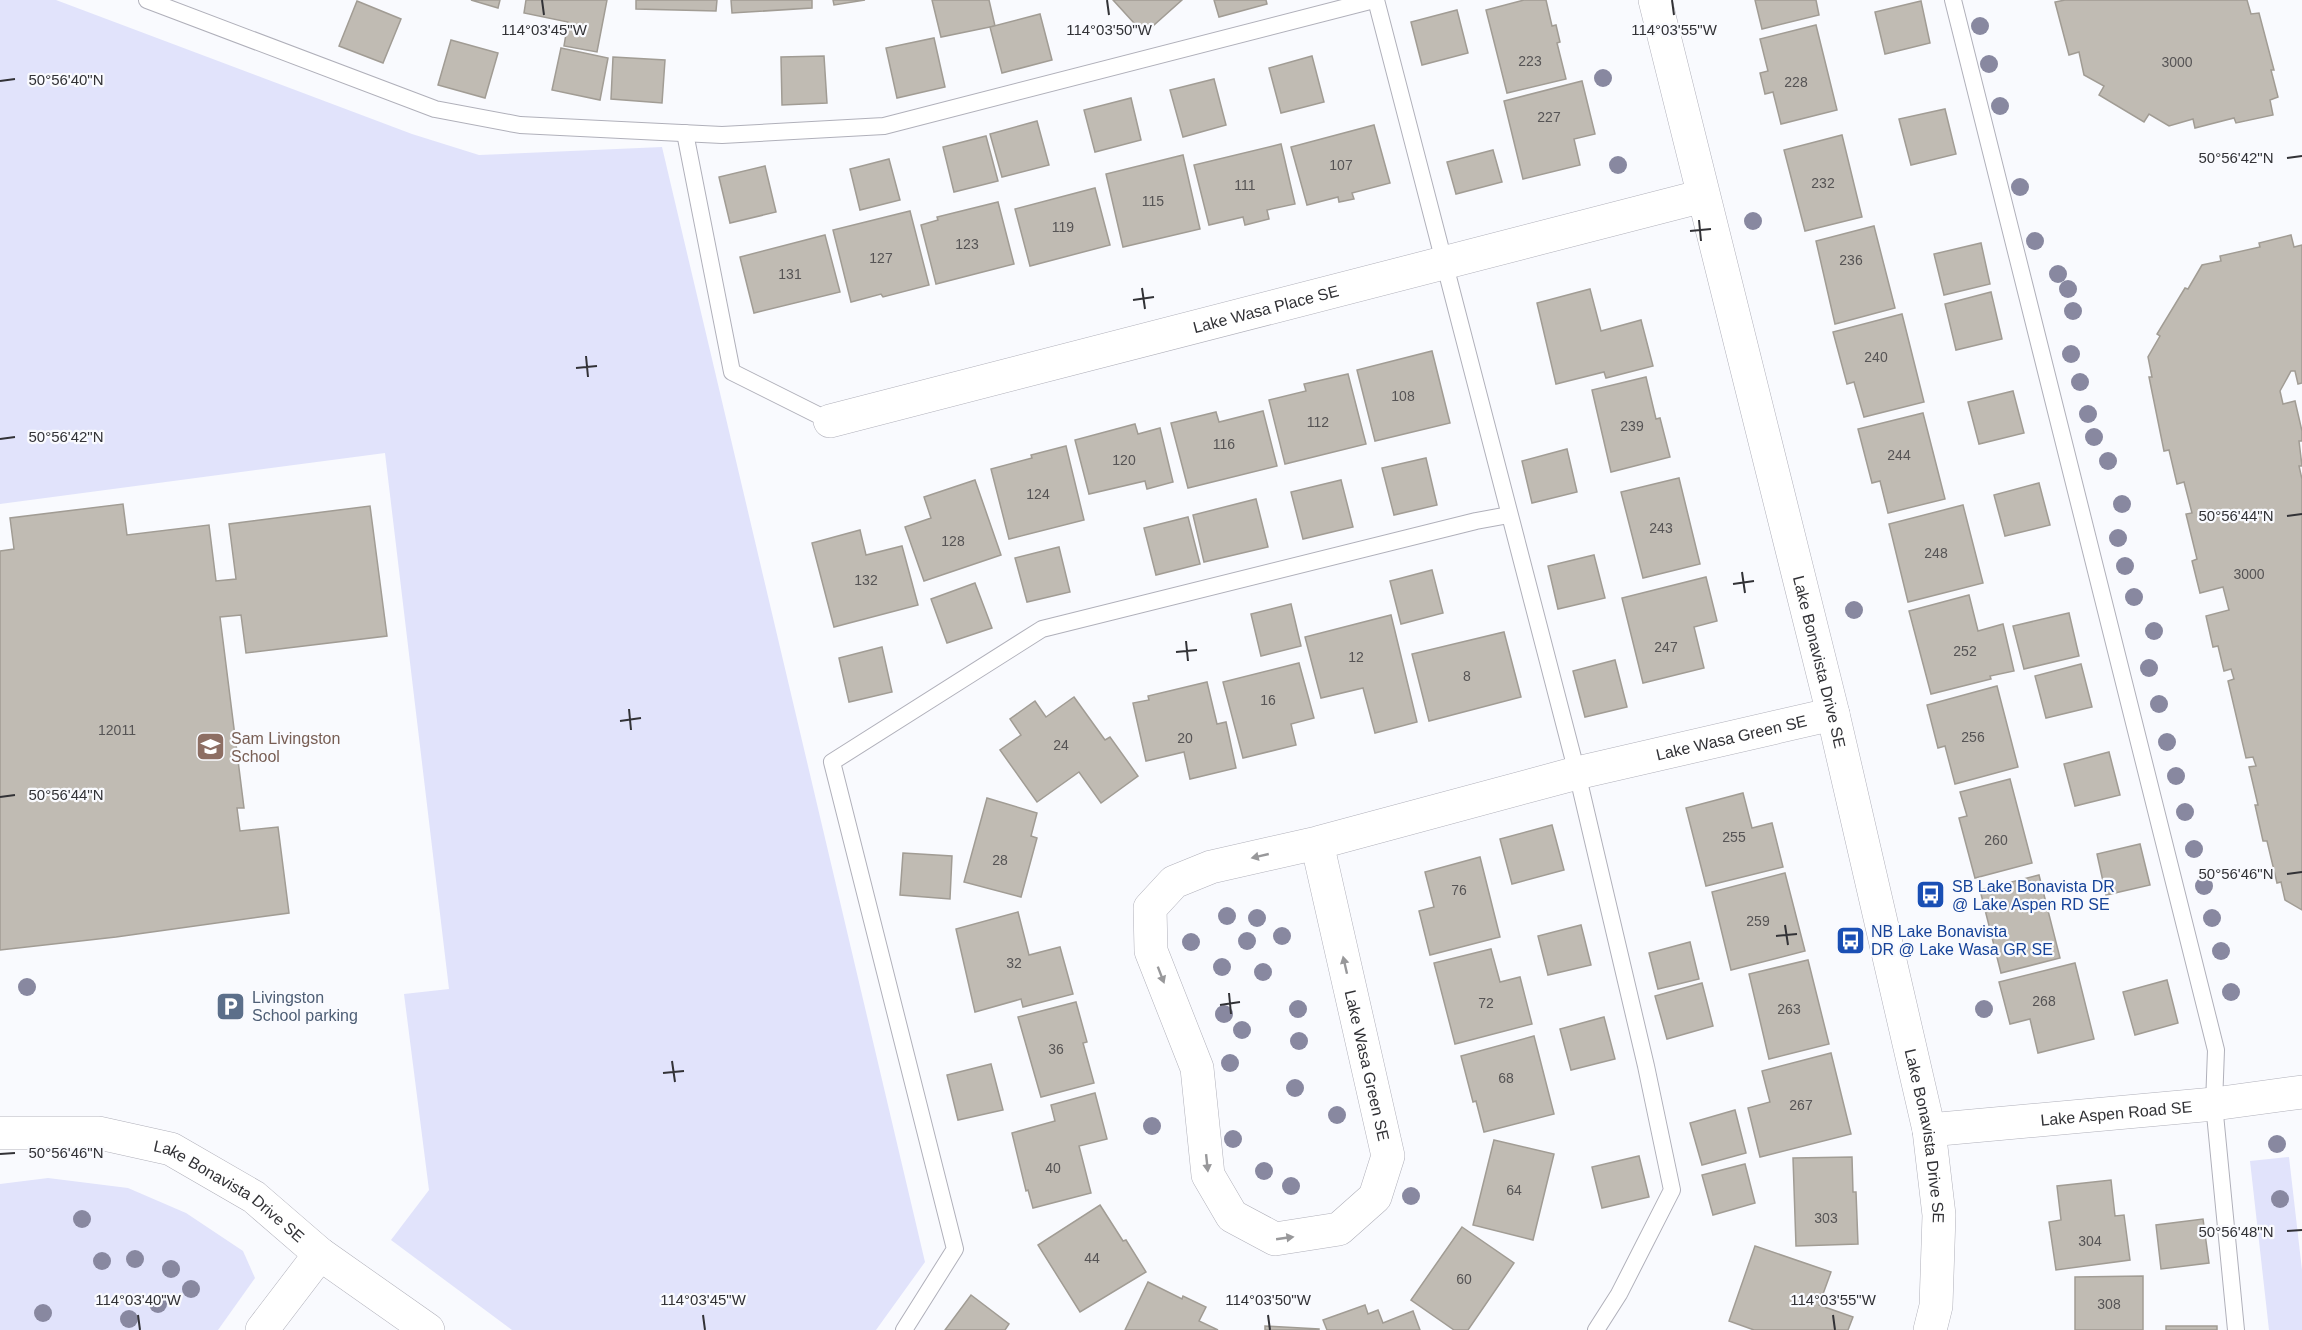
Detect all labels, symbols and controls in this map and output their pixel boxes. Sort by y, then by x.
text: 114°03'45"W [501,21,588,38]
text: 114°03'50"W [1066,21,1153,38]
text: 114°03'55"W [1631,21,1718,38]
house number: 223 [1518,53,1542,69]
house number: 3000 [2161,54,2193,70]
text: 50°56'40"N [28,71,104,88]
house number: 228 [1784,74,1808,90]
house number: 227 [1537,109,1561,125]
text: 50°56'42"N [2198,149,2274,166]
house number: 107 [1329,157,1353,173]
house number: 232 [1811,175,1835,191]
house number: 111 [1234,177,1256,193]
house number: 115 [1142,193,1164,209]
house number: 119 [1052,219,1074,235]
house number: 123 [955,236,979,252]
house number: 127 [869,250,893,266]
house number: 236 [1839,252,1863,268]
house number: 131 [778,266,802,282]
street label: Lake Wasa Place SE [1191,282,1340,336]
house number: 240 [1864,349,1888,365]
house number: 108 [1391,388,1415,404]
house number: 112 [1307,414,1329,430]
house number: 239 [1620,418,1644,434]
text: 50°56'42"N [28,428,104,445]
house number: 116 [1213,436,1235,452]
house number: 244 [1887,447,1911,463]
house number: 120 [1112,452,1136,468]
house number: 124 [1026,486,1050,502]
text: 50°56'44"N [2198,507,2274,524]
house number: 243 [1649,520,1673,536]
house number: 128 [941,533,965,549]
house number: 248 [1924,545,1948,561]
house number: 3000 [2233,566,2265,582]
house number: 132 [854,572,878,588]
street label: Lake Bonavista Drive SE [1790,574,1849,750]
house number: 247 [1654,639,1678,655]
house number: 252 [1953,643,1977,659]
house number: 12 [1348,649,1364,665]
house number: 8 [1463,668,1471,684]
house number: 16 [1260,692,1276,708]
street label: Lake Wasa Green SE [1654,712,1808,763]
house number: 12011 [98,722,136,738]
house number: 256 [1961,729,1985,745]
place label: Sam Livingston School [231,730,340,765]
house number: 20 [1177,730,1193,746]
school or university icon: Sam Livingston School [194,731,226,763]
house number: 24 [1053,737,1069,753]
text: 50°56'44"N [28,786,104,803]
house number: 255 [1722,829,1746,845]
house number: 260 [1984,832,2008,848]
one-way arrow [1251,851,1269,861]
house number: 28 [992,852,1008,868]
text: 50°56'46"N [2198,865,2274,882]
place label: SB Lake Bonavista DR @ Lake Aspen RD SE [1952,878,2115,913]
bus stop icon: SB Lake Bonavista DR @ Lake Aspen RD SE [1915,879,1947,911]
house number: 76 [1451,882,1467,898]
house number: 259 [1746,913,1770,929]
place label: NB Lake Bonavista DR @ Lake Wasa GR SE [1871,923,2053,958]
bus stop icon: NB Lake Bonavista DR @ Lake Wasa GR SE [1834,924,1866,956]
house number: 32 [1006,955,1022,971]
one-way arrow [1339,956,1349,974]
one-way arrow [1156,967,1166,985]
street label: Lake Wasa Green SE [1342,988,1393,1142]
place label: Livingston School parking [252,989,358,1024]
parking icon: Livingston School parking [215,990,247,1022]
house number: 268 [2032,993,2056,1009]
house number: 72 [1478,995,1494,1011]
house number: 263 [1777,1001,1801,1017]
house number: 36 [1048,1041,1064,1057]
street label: Lake Bonavista Drive SE [1902,1047,1948,1223]
house number: 68 [1498,1070,1514,1086]
house number: 267 [1789,1097,1813,1113]
street label: Lake Aspen Road SE [2040,1098,2193,1128]
street label: Lake Bonavista Drive SE [152,1137,308,1245]
text: 50°56'46"N [28,1144,104,1161]
one-way arrow [1202,1154,1212,1173]
house number: 40 [1045,1160,1061,1176]
house number: 64 [1506,1182,1522,1198]
house number: 303 [1814,1210,1838,1226]
text: 50°56'48"N [2198,1223,2274,1240]
one-way arrow [1275,1233,1294,1242]
house number: 304 [2078,1233,2102,1249]
house number: 44 [1084,1250,1100,1266]
house number: 60 [1456,1271,1472,1287]
text: 114°03'40"W [95,1291,182,1308]
text: 114°03'45"W [660,1291,747,1308]
text: 114°03'50"W [1225,1291,1312,1308]
text: 114°03'55"W [1790,1291,1877,1308]
house number: 308 [2097,1296,2121,1312]

